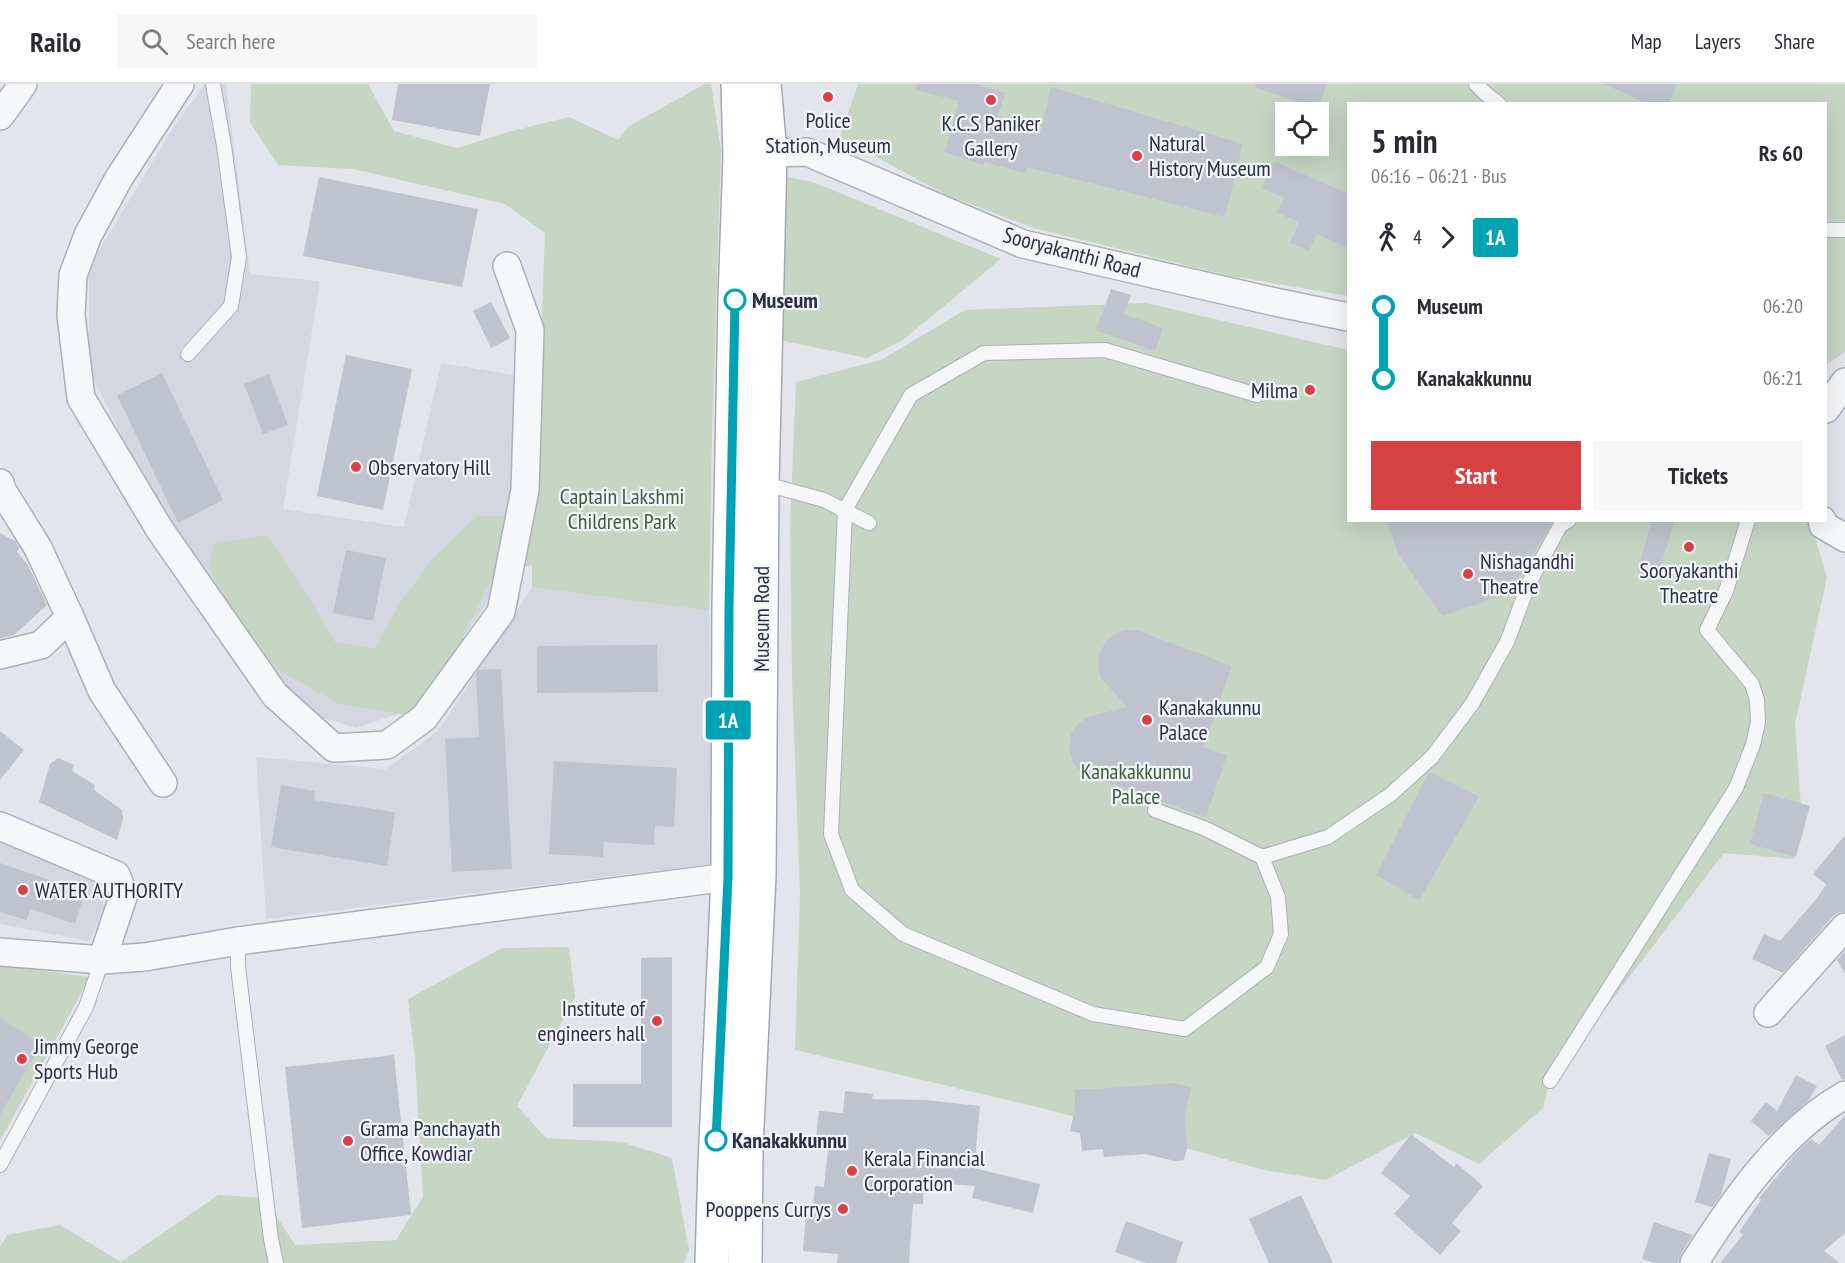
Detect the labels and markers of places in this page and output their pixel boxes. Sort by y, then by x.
marker: Police Station, Museum [821,90,835,104]
marker: K.C.S Paniker Gallery [984,93,998,107]
place label: Police Station, Museum [765,106,891,159]
place label: K.C.S Paniker Gallery [942,109,1040,162]
place label: Natural History Museum [1149,129,1271,182]
marker: Natural History Museum [1130,149,1144,163]
place label: Museum [752,286,818,314]
marker: Museum [724,289,746,311]
place label: Milma [1251,376,1298,404]
marker: Milma [1303,383,1317,397]
place label: Observatory Hill [368,453,491,481]
marker: Observatory Hill [349,460,363,474]
marker: Sooryakanthi Theatre [1682,540,1696,554]
place label: Nishagandhi Theatre [1480,547,1574,600]
place label: Sooryakanthi Theatre [1639,556,1739,609]
marker: Nishagandhi Theatre [1461,567,1475,581]
place label: Kanakakunnu Palace [1159,693,1261,746]
marker: Kanakakunnu Palace [1140,713,1154,727]
place label: WATER AUTHORITY [35,876,183,904]
marker: WATER AUTHORITY [16,883,30,897]
place label: Institute of engineers hall [537,994,646,1047]
marker: Institute of engineers hall [650,1014,664,1028]
place label: Jimmy George Sports Hub [33,1032,139,1085]
marker: Jimmy George Sports Hub [15,1052,29,1066]
place label: Grama Panchayath Office, Kowdiar [360,1114,500,1167]
place label: Kanakakkunnu [732,1126,847,1154]
marker: Kanakakkunnu [705,1129,727,1151]
marker: Grama Panchayath Office, Kowdiar [341,1134,355,1148]
place label: Kerala Financial Corporation [864,1144,986,1197]
marker: Kerala Financial Corporation [845,1164,859,1178]
place label: Pooppens Currys [706,1195,831,1223]
marker: Pooppens Currys [836,1202,850,1216]

